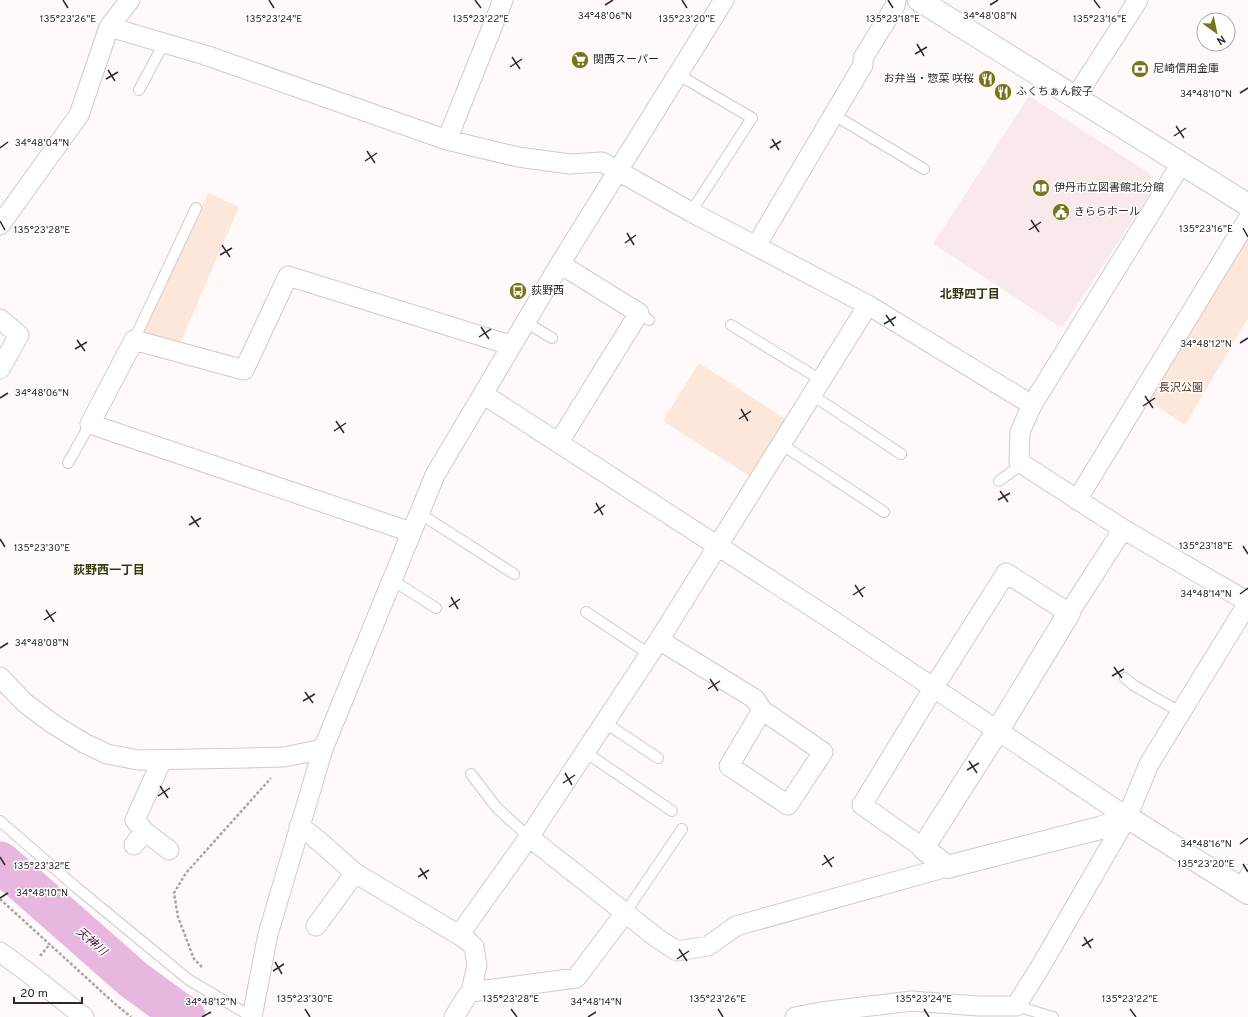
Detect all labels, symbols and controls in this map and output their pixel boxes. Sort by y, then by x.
text: 34°48'06"N [578,10,632,23]
text: 34°48'08"N [963,10,1017,23]
north arrow [1196,12,1236,52]
text: 135°23'26"E [40,13,96,26]
text: 135°23'24"E [246,13,302,26]
text: 135°23'22"E [453,13,509,26]
text: 135°23'20"E [659,13,715,26]
text: 135°23'18"E [866,13,920,26]
text: 135°23'16"E [1073,13,1127,26]
text: N [1214,32,1228,48]
supermarket icon: 関西スーパー [570,50,590,70]
place label: 関西スーパー [593,53,659,67]
bank icon: 尼崎信用金庫 [1130,59,1150,79]
place label: 尼崎信用金庫 [1153,62,1219,76]
restaurant icon: お弁当・惣菜 咲桜 [977,69,997,89]
place label: お弁当・惣菜 咲桜 [883,72,974,86]
restaurant icon: ふくちぁん餃子 [993,82,1013,102]
place label: ふくちぁん餃子 [1016,85,1093,99]
text: 34°48'10"N [1180,88,1232,101]
text: 34°48'04"N [15,137,69,150]
library icon: 伊丹市立図書館北分館 [1031,178,1051,198]
place label: 伊丹市立図書館北分館 [1054,181,1164,195]
public building icon: きららホール [1051,202,1071,222]
place label: きららホール [1074,205,1140,219]
text: 135°23'16"E [1179,223,1233,236]
text: 135°23'28"E [14,224,70,237]
bus stop icon: 荻野西 [508,281,528,301]
place label: 荻野西 [531,284,564,298]
district label: 北野四丁目 [940,287,1000,303]
text: 34°48'12"N [1180,338,1232,351]
park label: 長沢公園 [1159,381,1203,395]
text: 34°48'06"N [15,387,69,400]
text: 135°23'18"E [1179,540,1233,553]
text: 135°23'30"E [14,542,70,555]
district label: 荻野西一丁目 [73,563,145,579]
text: 34°48'14"N [1180,588,1232,601]
text: 34°48'08"N [15,637,69,650]
text: 34°48'16"N [1180,838,1232,851]
text: 135°23'20"E [1178,858,1234,871]
text: 135°23'32"E [14,860,70,873]
text: 34°48'10"N [16,887,68,900]
water label: 天神川 [72,924,111,961]
scale bar [14,979,82,1005]
text: 20 m [20,986,48,1002]
text: 135°23'30"E [277,993,333,1006]
text: 135°23'28"E [483,993,539,1006]
text: 135°23'26"E [690,993,746,1006]
text: 135°23'24"E [896,993,952,1006]
text: 135°23'22"E [1102,993,1158,1006]
text: 34°48'12"N [185,996,237,1009]
text: 34°48'14"N [570,996,622,1009]

